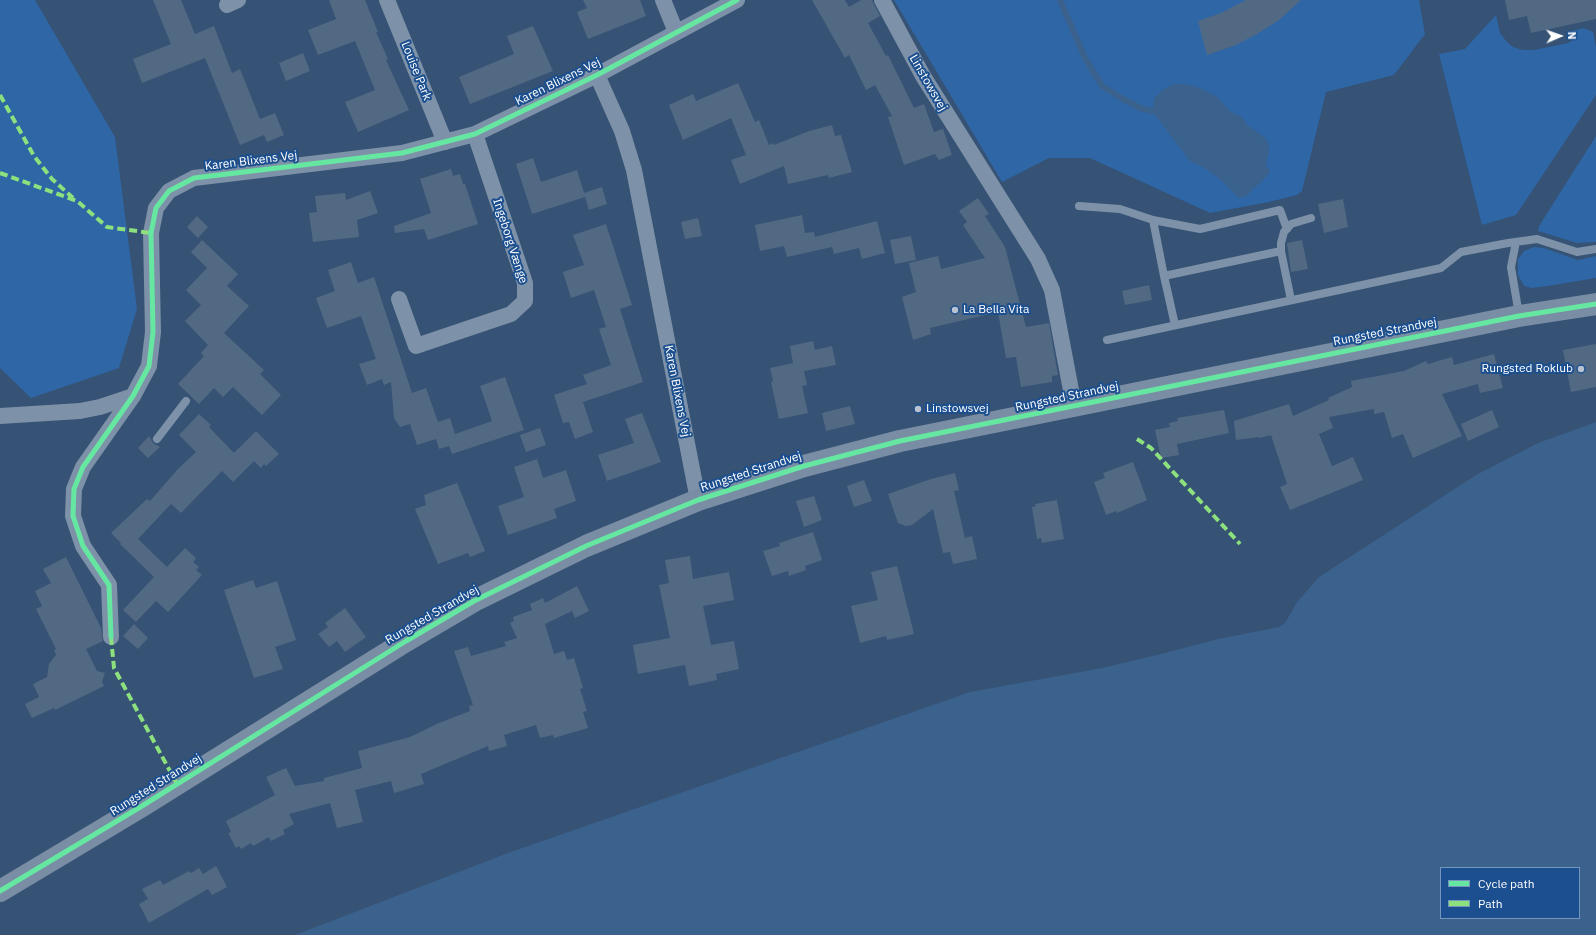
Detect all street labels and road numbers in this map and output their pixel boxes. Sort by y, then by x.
street label: Louise Park [398,40,434,102]
street label: Linstowsvej [906,52,950,114]
street label: Karen Blixens Vej [513,55,603,109]
street label: Karen Blixens Vej [204,148,298,174]
street label: Ingeborg Vænge [489,197,531,285]
street label: Rungsted Strandvej [1332,315,1438,349]
street label: Karen Blixens Vej [661,344,693,438]
street label: Rungsted Strandvej [1014,379,1120,415]
street label: Rungsted Strandvej [699,449,803,495]
street label: Rungsted Strandvej [383,582,481,648]
street label: Rungsted Strandvej [108,751,204,819]

